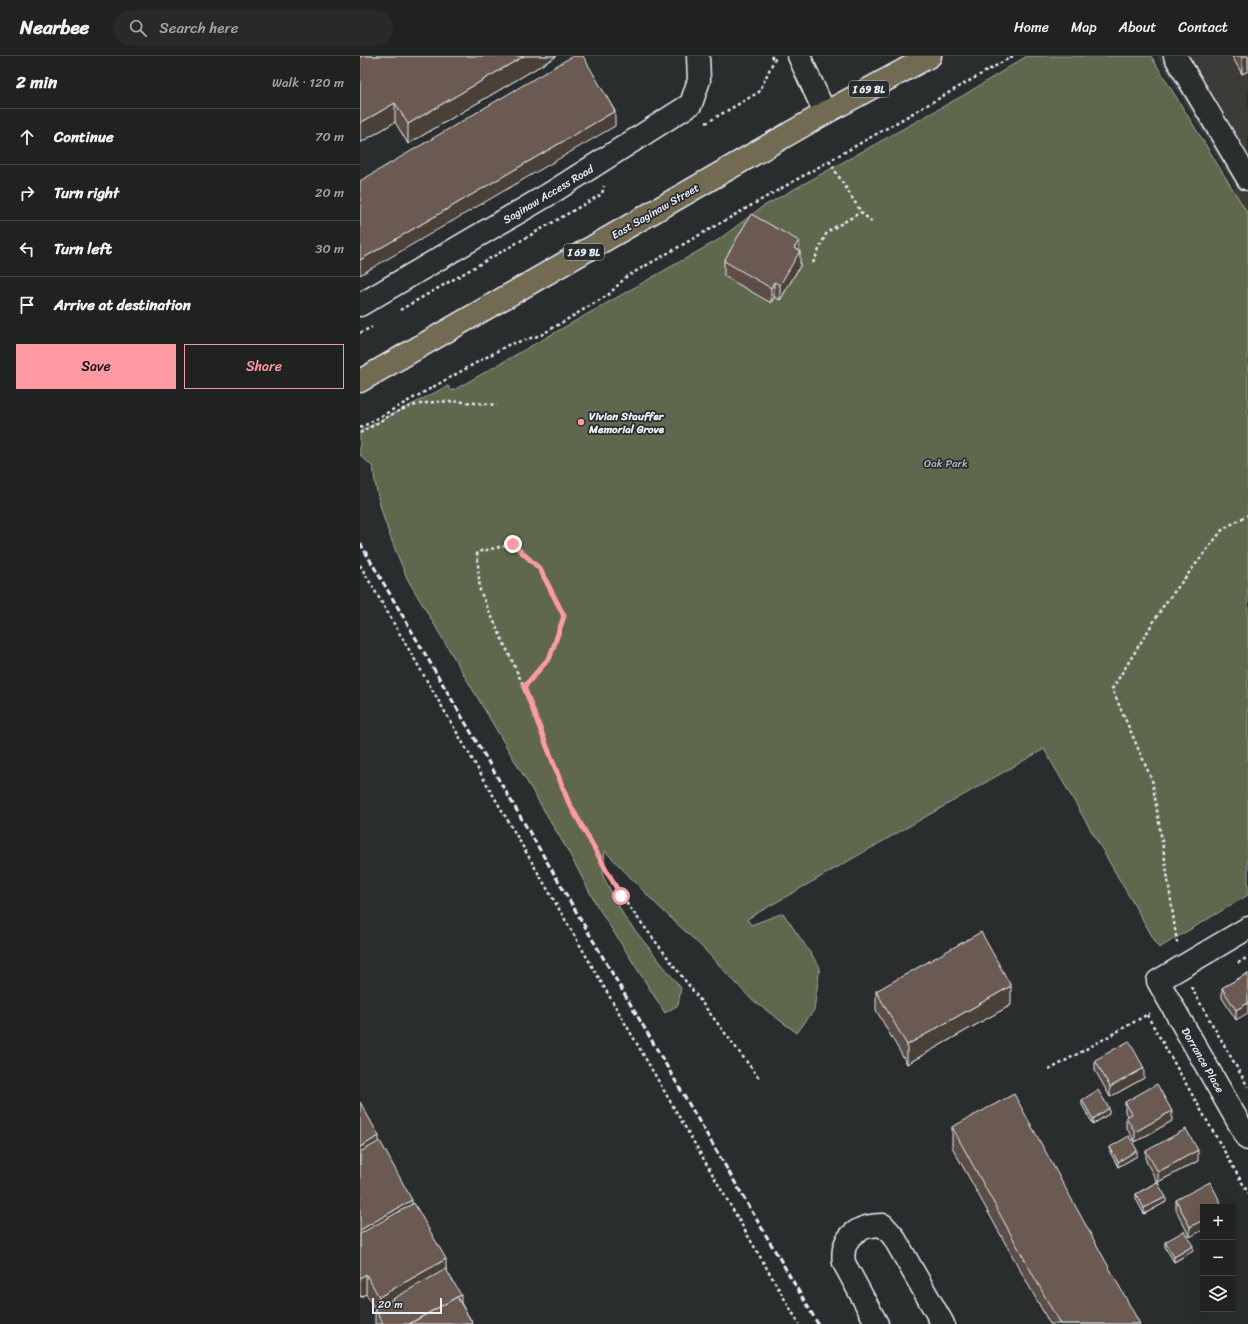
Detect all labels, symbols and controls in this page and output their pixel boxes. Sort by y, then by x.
search box [113,10,393,46]
text: Nearbee [20,11,89,44]
text: Search here [159,15,238,41]
text: Home [1014,15,1049,40]
text: Map [1071,15,1097,40]
text: About [1119,15,1156,40]
text: Contact [1178,15,1228,40]
icon: search [127,17,149,39]
text: 2 min [16,67,57,97]
text: Walk · 120 m [272,71,344,94]
road number: I 69 BL [849,81,889,97]
text: Continue [54,124,114,150]
text: 70 m [315,125,344,148]
icon: ahead [16,126,38,148]
street label: Saginaw Access Road [499,159,598,229]
street label: East Saginaw Street [608,178,703,244]
text: Turn right [54,180,119,206]
text: 20 m [315,181,344,204]
icon: right [16,182,38,204]
text: Turn left [54,236,112,262]
text: 30 m [315,237,344,260]
icon: left [16,238,38,260]
road number: I 69 BL [564,244,604,260]
text: Arrive at destination [54,292,191,318]
icon: arrive [16,294,38,316]
button: Save [16,344,176,389]
button: Share [184,344,344,389]
place label: Vivian Stauffer Memorial Grove [588,407,665,439]
marker: Vivian Stauffer Memorial Grove [576,417,586,427]
park label: Oak Park [924,454,968,473]
route end [504,535,522,553]
route start [612,887,630,905]
street label: Dorrance Place [1176,1024,1229,1097]
map controls [1200,1204,1236,1312]
button: + [1200,1204,1236,1240]
button: − [1200,1240,1236,1276]
button: layers [1200,1276,1236,1312]
text: 20 m [378,1295,403,1314]
scale bar [372,1296,442,1315]

